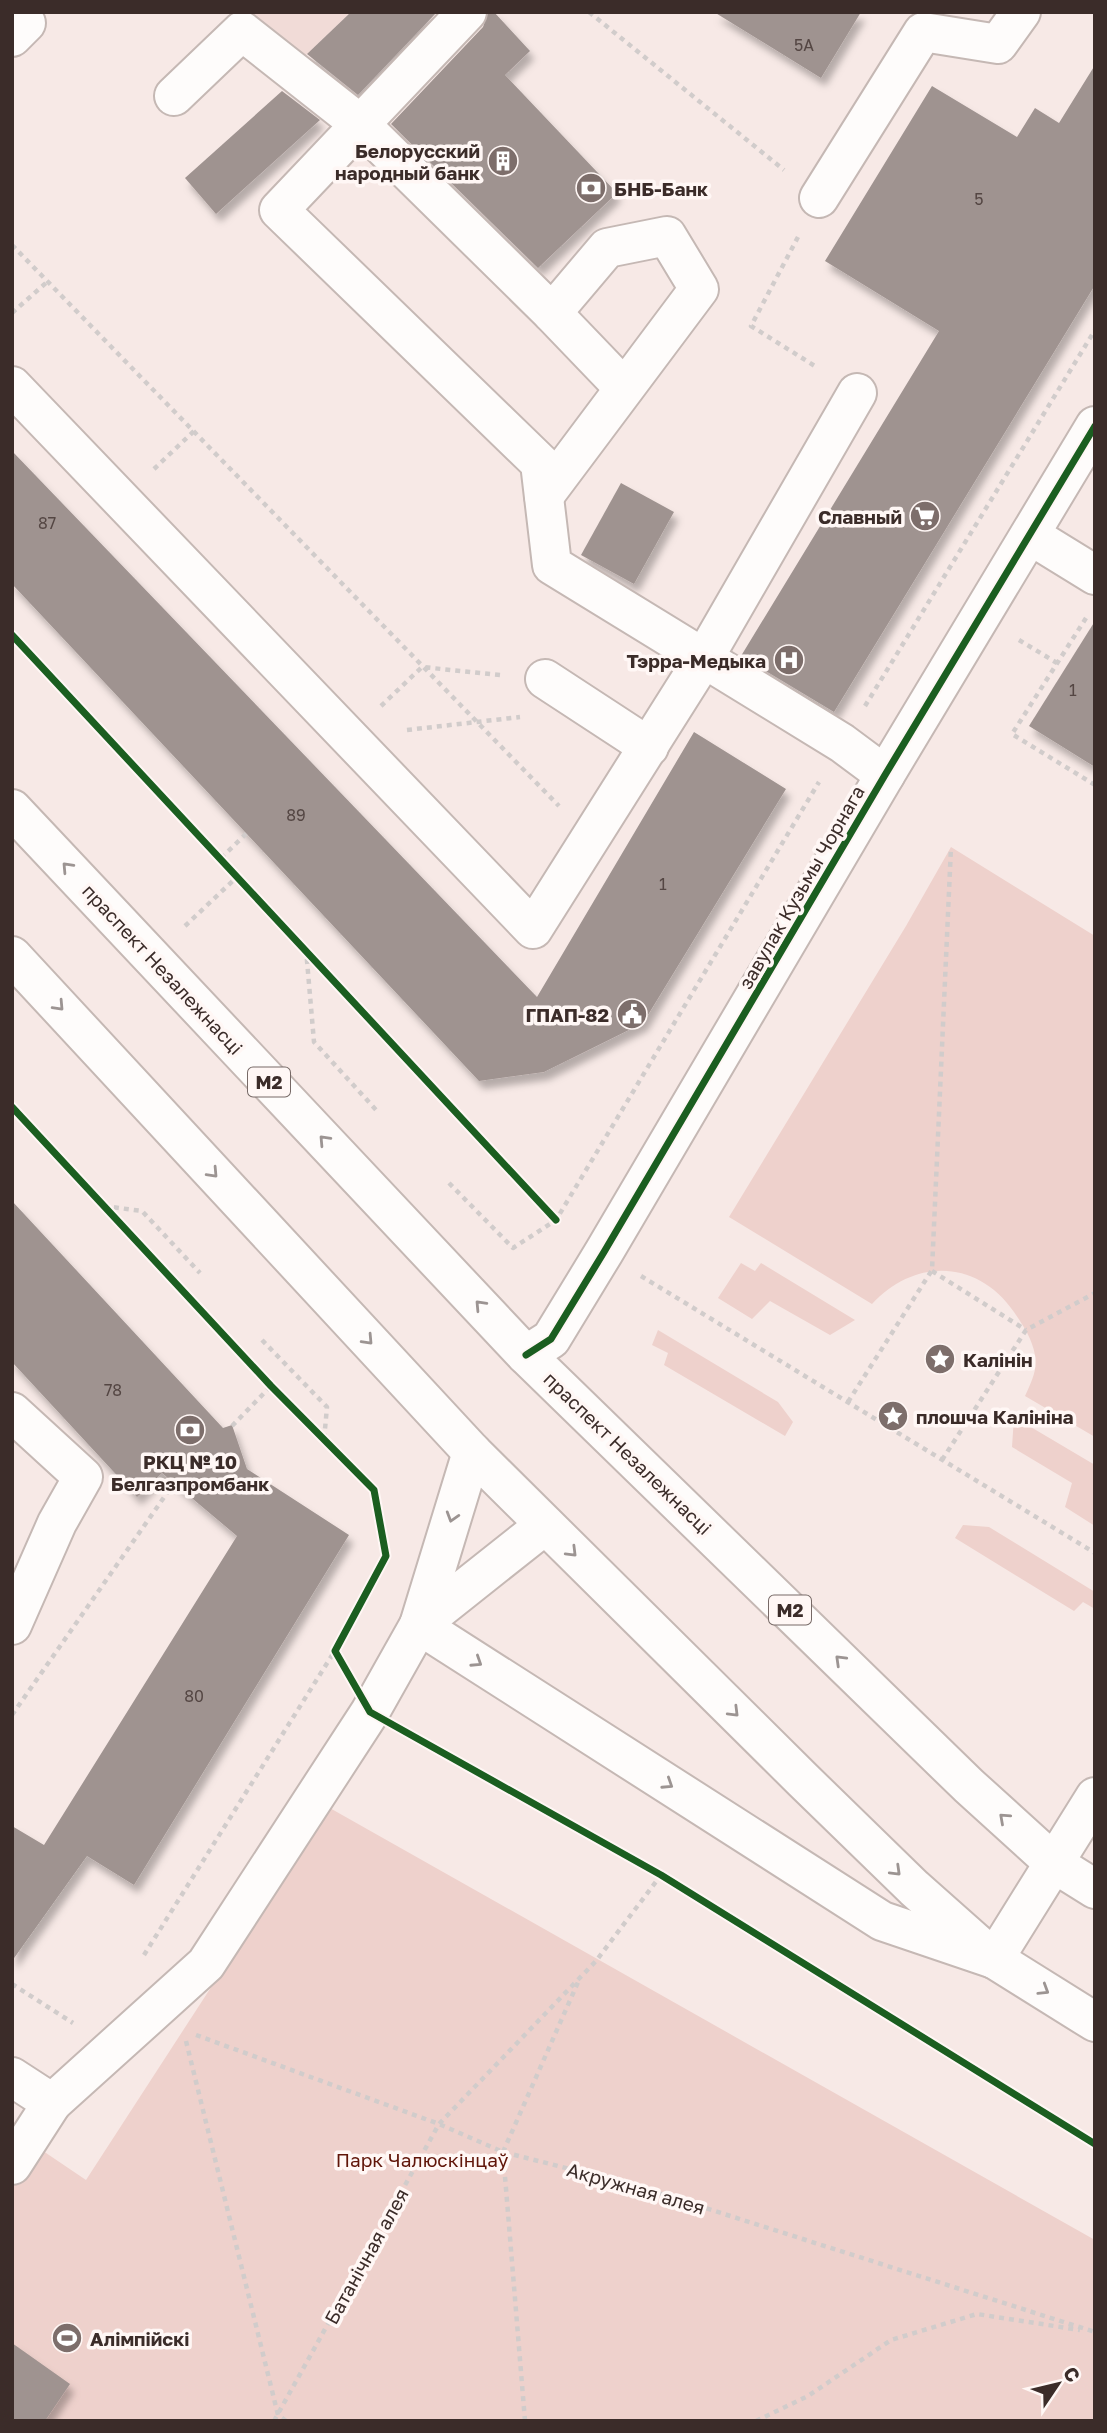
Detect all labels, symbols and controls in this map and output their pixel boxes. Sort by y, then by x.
house number: 5А [794,35,814,55]
place label: Белорусский народный банк [335,139,480,184]
building icon: Белорусский народный банк [486,144,520,178]
bank icon: БНБ-Банк [574,171,608,205]
place label: БНБ-Банк [614,177,708,200]
house number: 5 [974,189,984,209]
supermarket icon: Славный [908,499,942,533]
place label: Славный [818,505,902,528]
house number: 87 [38,513,56,533]
hospital icon: Тэрра-Медыка [772,643,806,677]
place label: Тэрра-Медыка [626,649,766,672]
house number: 1 [1069,680,1077,700]
street label: завулак Кузьмы Чорнага [733,781,869,993]
house number: 89 [286,805,306,825]
one-way arrow [62,862,75,875]
house number: 1 [659,874,667,894]
street label: праспект Незалежнасці [78,879,248,1059]
public building icon: ГПАП-82 [615,997,649,1031]
one-way arrow [50,998,63,1011]
place label: ГПАП-82 [525,1003,609,1026]
road number: М2 [248,1068,290,1097]
one-way arrow [319,1135,332,1148]
one-way arrow [205,1165,218,1178]
one-way arrow [475,1300,488,1313]
one-way arrow [360,1332,372,1345]
place icon: Калінін [923,1342,957,1376]
place label: Калінін [963,1348,1033,1371]
street label: праспект Незалежнасці [539,1367,717,1539]
house number: 78 [104,1380,122,1400]
place icon: плошча Калініна [876,1399,910,1433]
place label: плошча Калініна [916,1405,1074,1428]
bank icon: РКЦ № 10 Белгазпромбанк [173,1413,207,1447]
place label: РКЦ № 10 Белгазпромбанк [111,1450,269,1495]
one-way arrow [445,1511,460,1523]
one-way arrow [564,1543,577,1556]
road number: М2 [769,1596,811,1624]
one-way arrow [469,1654,482,1667]
one-way arrow [836,1655,849,1668]
house number: 80 [184,1686,204,1706]
one-way arrow [726,1703,739,1716]
one-way arrow [661,1776,674,1789]
one-way arrow [999,1813,1012,1826]
one-way arrow [888,1862,901,1875]
one-way arrow [1037,1982,1050,1995]
park label: Парк Чалюскінцаў [336,2148,509,2171]
street label: Акружная алея [564,2157,708,2219]
street label: Батанічная алея [319,2184,413,2328]
sports icon: Алімпійскі [50,2321,84,2355]
place label: Алімпійскі [90,2327,189,2350]
north arrow [1023,2349,1093,2419]
text: С [1059,2362,1086,2386]

